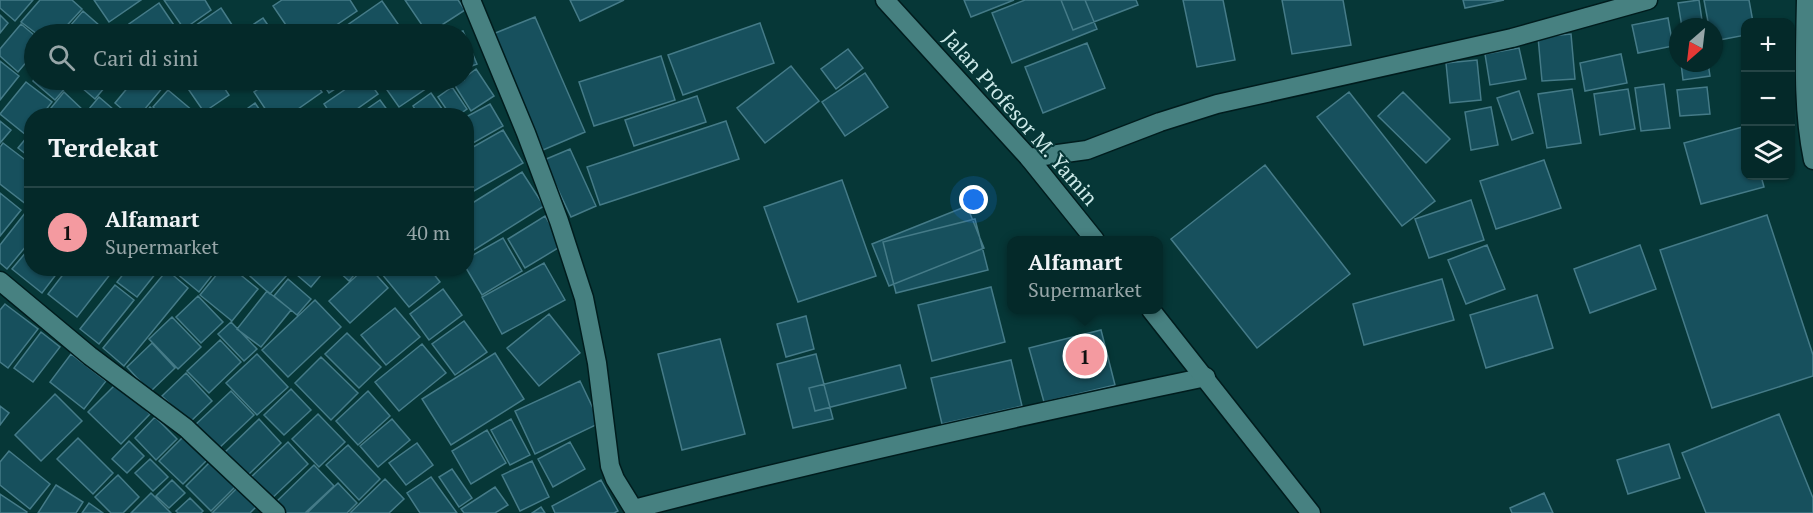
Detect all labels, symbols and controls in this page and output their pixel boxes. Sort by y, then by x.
north arrow [1669,18,1723,72]
map controls [1741,18,1795,180]
button: + [1741,18,1795,72]
search box [24,24,474,90]
street label: Jalan Profesor M. Yamin [937,24,1105,211]
icon: search [45,41,78,74]
text: Cari di sini [93,43,199,72]
button: − [1741,72,1795,126]
button: layers [1741,126,1795,180]
text: Terdekat [48,130,159,164]
your location [959,185,988,214]
text: Alfamart [105,204,200,233]
text: 1 [62,219,73,246]
text: 40 m [407,219,450,246]
text: Supermarket [105,233,219,260]
popup [1007,236,1163,314]
text: Alfamart [1028,247,1123,276]
text: Supermarket [1028,276,1142,303]
pin: 1 [1066,334,1104,378]

